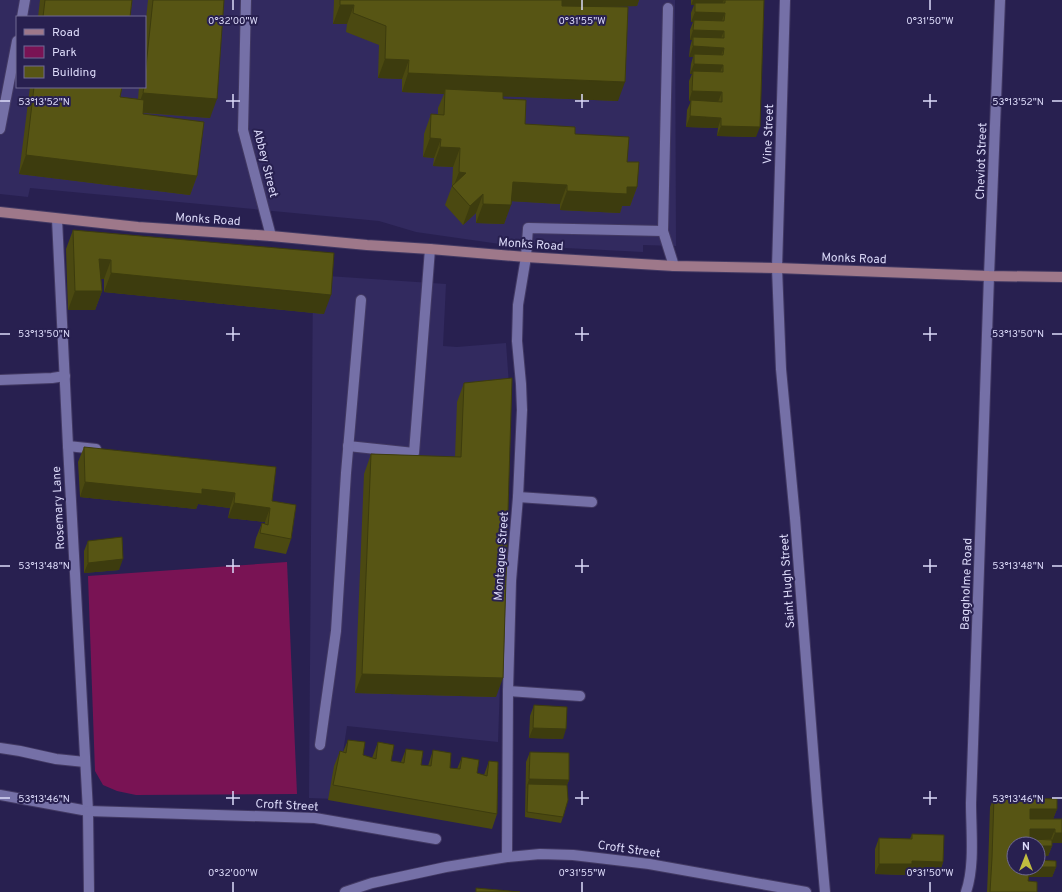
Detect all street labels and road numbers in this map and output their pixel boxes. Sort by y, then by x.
street label: Vine Street [760,104,778,164]
street label: Cheviot Street [973,122,991,200]
street label: Abbey Street [249,127,281,199]
street label: Monks Road [175,210,241,230]
street label: Monks Road [498,235,564,255]
street label: Monks Road [821,250,887,268]
street label: Rosemary Lane [49,466,69,550]
street label: Montague Street [491,511,513,601]
street label: Saint Hugh Street [777,533,799,629]
street label: Baggholme Road [957,538,977,630]
street label: Croft Street [255,796,319,816]
street label: Croft Street [596,838,661,862]

